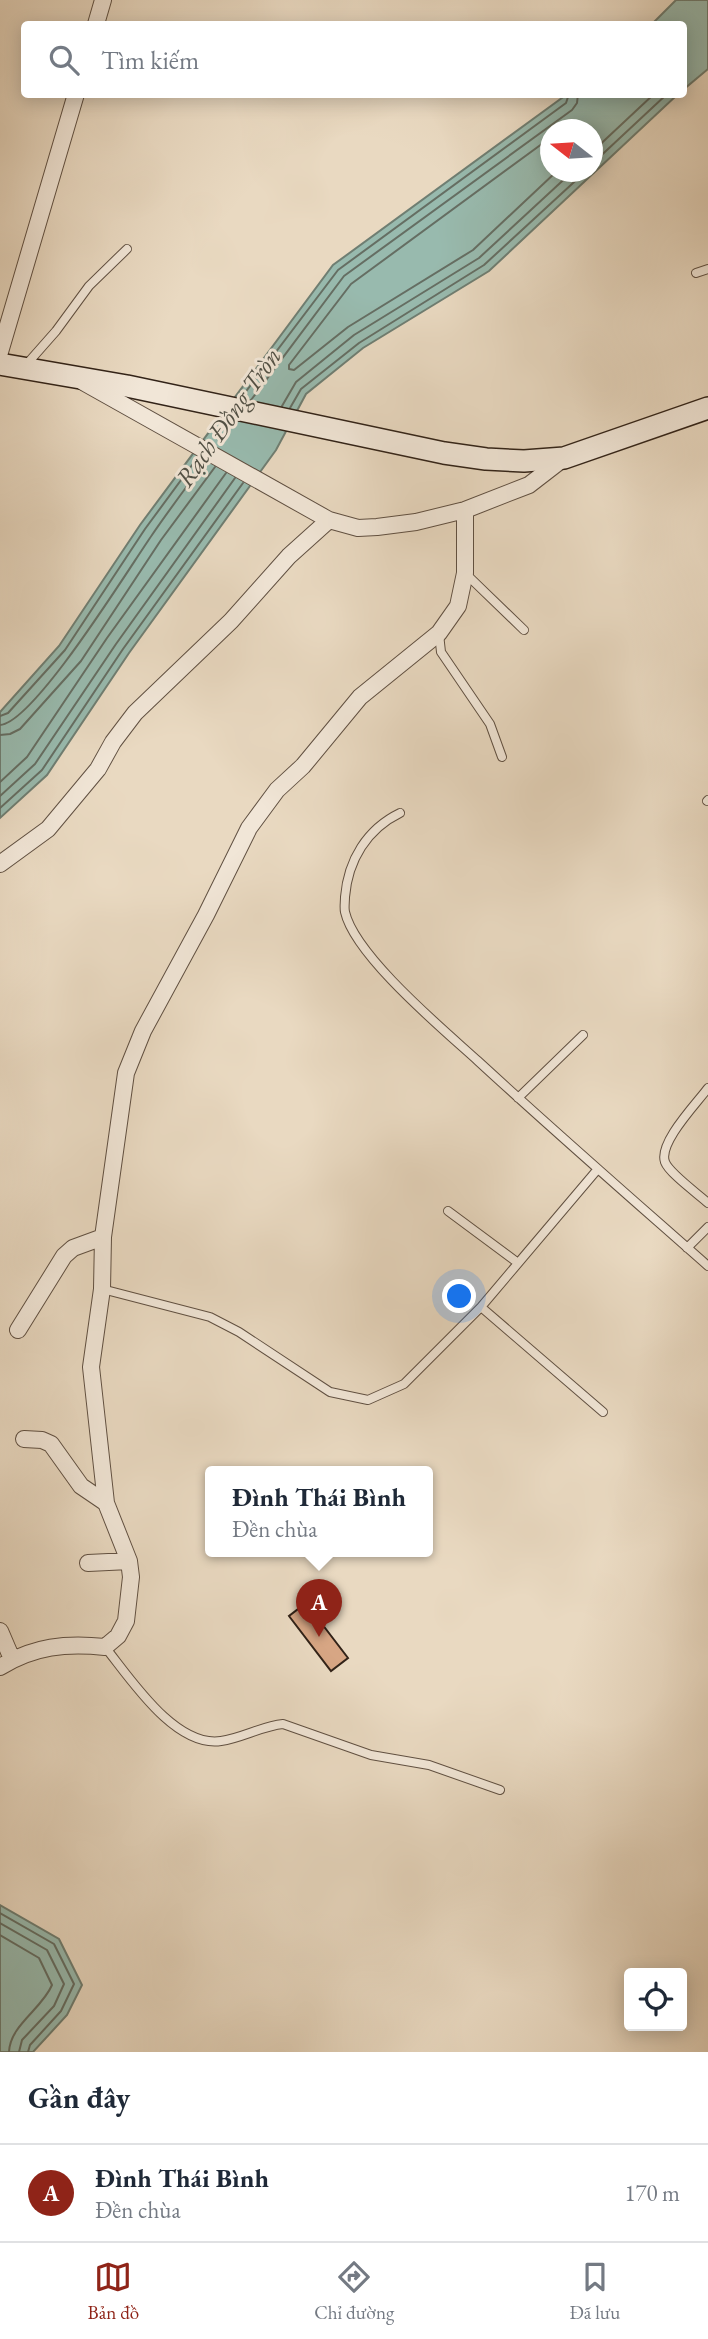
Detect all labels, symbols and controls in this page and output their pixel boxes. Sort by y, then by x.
search box [21,21,687,98]
icon: search [45,41,83,79]
text: Tìm kiếm [101,43,199,77]
north arrow [540,119,603,182]
water label: Rạch Đồng Tròn [167,341,289,493]
your location [442,1279,476,1313]
popup [205,1466,433,1557]
text: Đình Thái Bình [232,1480,406,1514]
text: Đền chùa [232,1514,318,1544]
pin: A [296,1579,342,1637]
map controls [624,1968,687,2031]
button: locate [624,1968,687,2031]
text: Gần đây [28,2078,130,2117]
text: Đình Thái Bình [95,2161,269,2195]
text: A [43,2178,59,2208]
text: 170 m [624,2178,680,2208]
text: Đền chùa [95,2195,181,2225]
tab: Bản đồ [88,2258,139,2325]
tab: Chỉ đường [314,2258,394,2325]
tab: Đã lưu [569,2258,620,2325]

